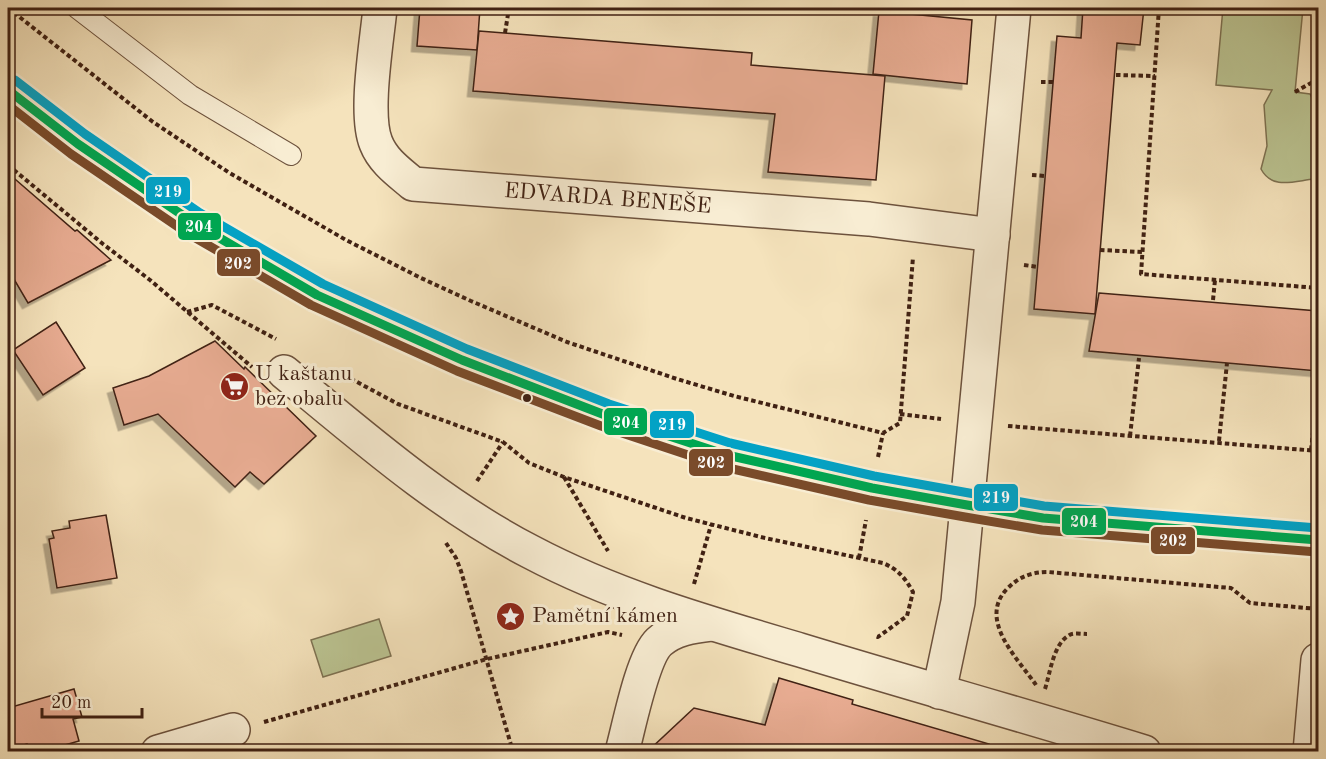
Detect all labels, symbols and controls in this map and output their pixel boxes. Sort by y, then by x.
line badge: 219 [145,176,191,205]
street label: EDVARDA BENEŠE [503,180,712,218]
text: 219 [154,185,182,201]
line badge: 204 [177,212,222,241]
text: 204 [185,220,213,236]
line badge: 202 [216,248,261,277]
text: 202 [224,257,252,273]
place label: U kaštanu bez obalu [255,363,353,410]
supermarket icon: U kaštanu bez obalu [218,371,250,403]
unlabelled marker [521,392,533,404]
line badge: 204 [603,407,648,436]
line badge: 219 [649,410,695,439]
text: 204 [612,416,640,432]
text: 219 [658,418,686,434]
line badge: 202 [688,448,734,477]
text: 202 [697,456,725,472]
line badge: 219 [973,483,1019,512]
text: 219 [982,491,1010,507]
line badge: 204 [1061,507,1107,536]
text: 204 [1070,515,1098,531]
line badge: 202 [1150,526,1196,555]
text: 202 [1159,534,1187,550]
place icon: Pamětní kámen [495,600,527,632]
place label: Pamětní kámen [532,605,678,627]
scale bar [42,681,142,719]
text: 20 m [51,694,91,712]

